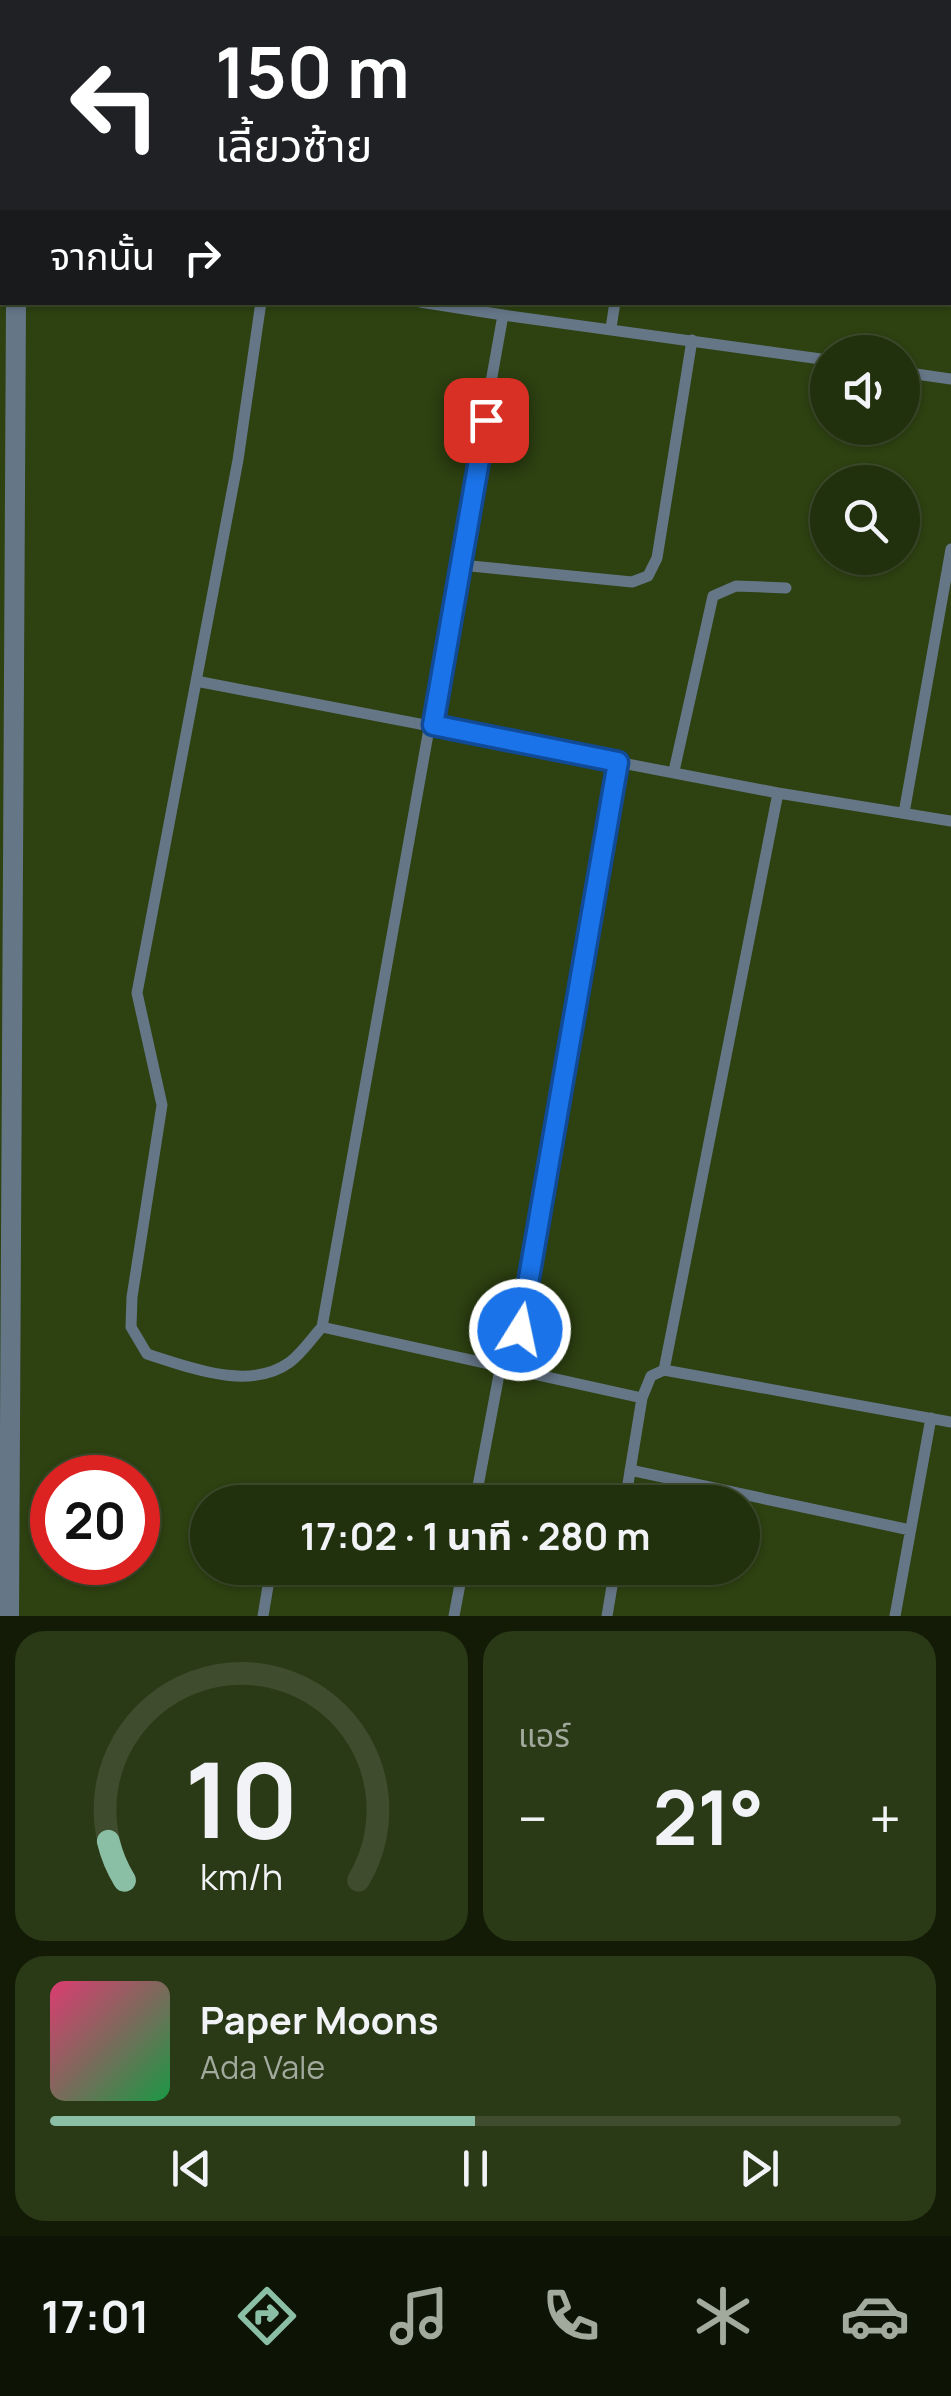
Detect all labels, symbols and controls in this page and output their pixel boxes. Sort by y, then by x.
text: 150 m [215,23,410,119]
icon: left [50,40,180,170]
text: เลี้ยวซ้าย [215,114,372,176]
text: จากนั้น [50,229,155,281]
icon: right [175,230,230,285]
map controls [810,335,920,575]
button: sound [810,335,920,445]
pin [444,378,529,463]
icon: arrive [459,393,514,448]
button: search [810,465,920,575]
position arrow [468,1278,572,1382]
speed limit sign: 20 [30,1455,160,1585]
text: 17:02 · 1 นาที · 280 m [300,1509,650,1561]
text: แอร์ [518,1713,570,1757]
text: 10 [185,1727,298,1869]
text: 21° [653,1765,764,1868]
text: − [518,1780,548,1856]
text: + [869,1780,901,1856]
text: km/h [200,1852,283,1901]
text: Paper Moons [200,1993,439,2045]
text: Ada Vale [200,2045,325,2089]
icon: previous [164,2141,219,2196]
icon: pause [448,2141,503,2196]
icon: next [732,2141,787,2196]
icon: directions [232,2281,302,2351]
icon: music [384,2281,454,2351]
icon: phone [536,2281,606,2351]
icon: climate [688,2281,758,2351]
icon: car [840,2281,910,2351]
text: 17:01 [41,2285,149,2347]

